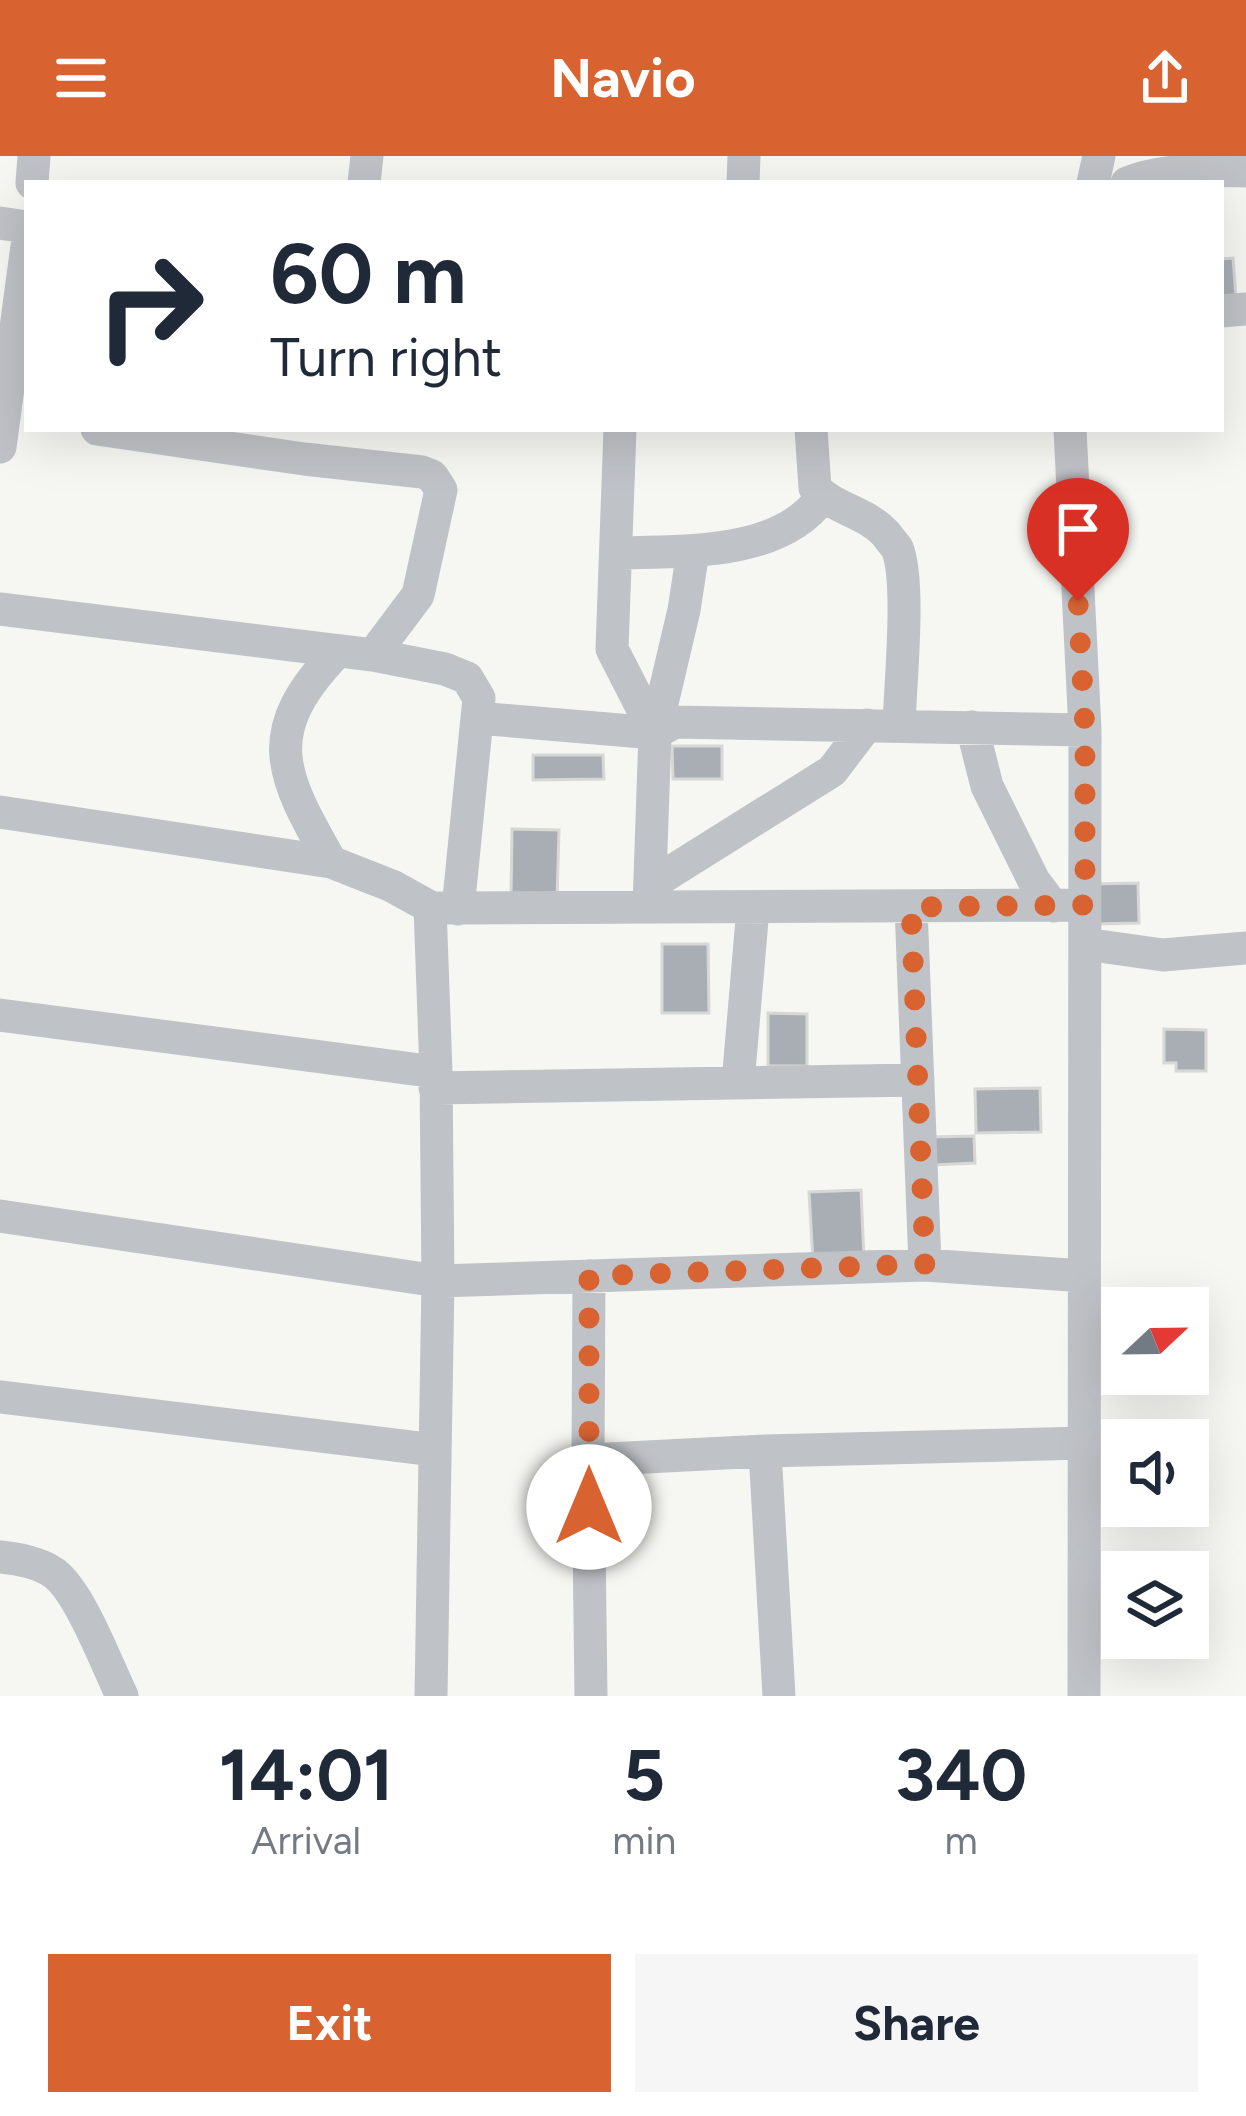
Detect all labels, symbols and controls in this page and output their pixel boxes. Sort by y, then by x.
icon: menu [48,45,114,111]
icon: share [1132,45,1198,111]
text: Navio [550,46,696,111]
text: 60 m [270,223,466,324]
icon: right [72,228,228,384]
text: Turn right [270,325,502,390]
pin [1027,478,1129,601]
icon: arrive [1045,496,1111,562]
north arrow [1101,1287,1209,1395]
map controls [1101,1287,1209,1659]
button: sound [1101,1419,1209,1527]
position arrow [526,1444,652,1570]
button: layers [1101,1551,1209,1659]
text: 14:01 [219,1732,393,1818]
text: 5 [623,1732,665,1818]
text: 340 [895,1732,1027,1818]
text: Arrival [251,1817,361,1864]
text: min [612,1817,676,1864]
text: m [944,1817,978,1864]
button: Exit [48,1954,611,2092]
button: Share [635,1954,1198,2092]

